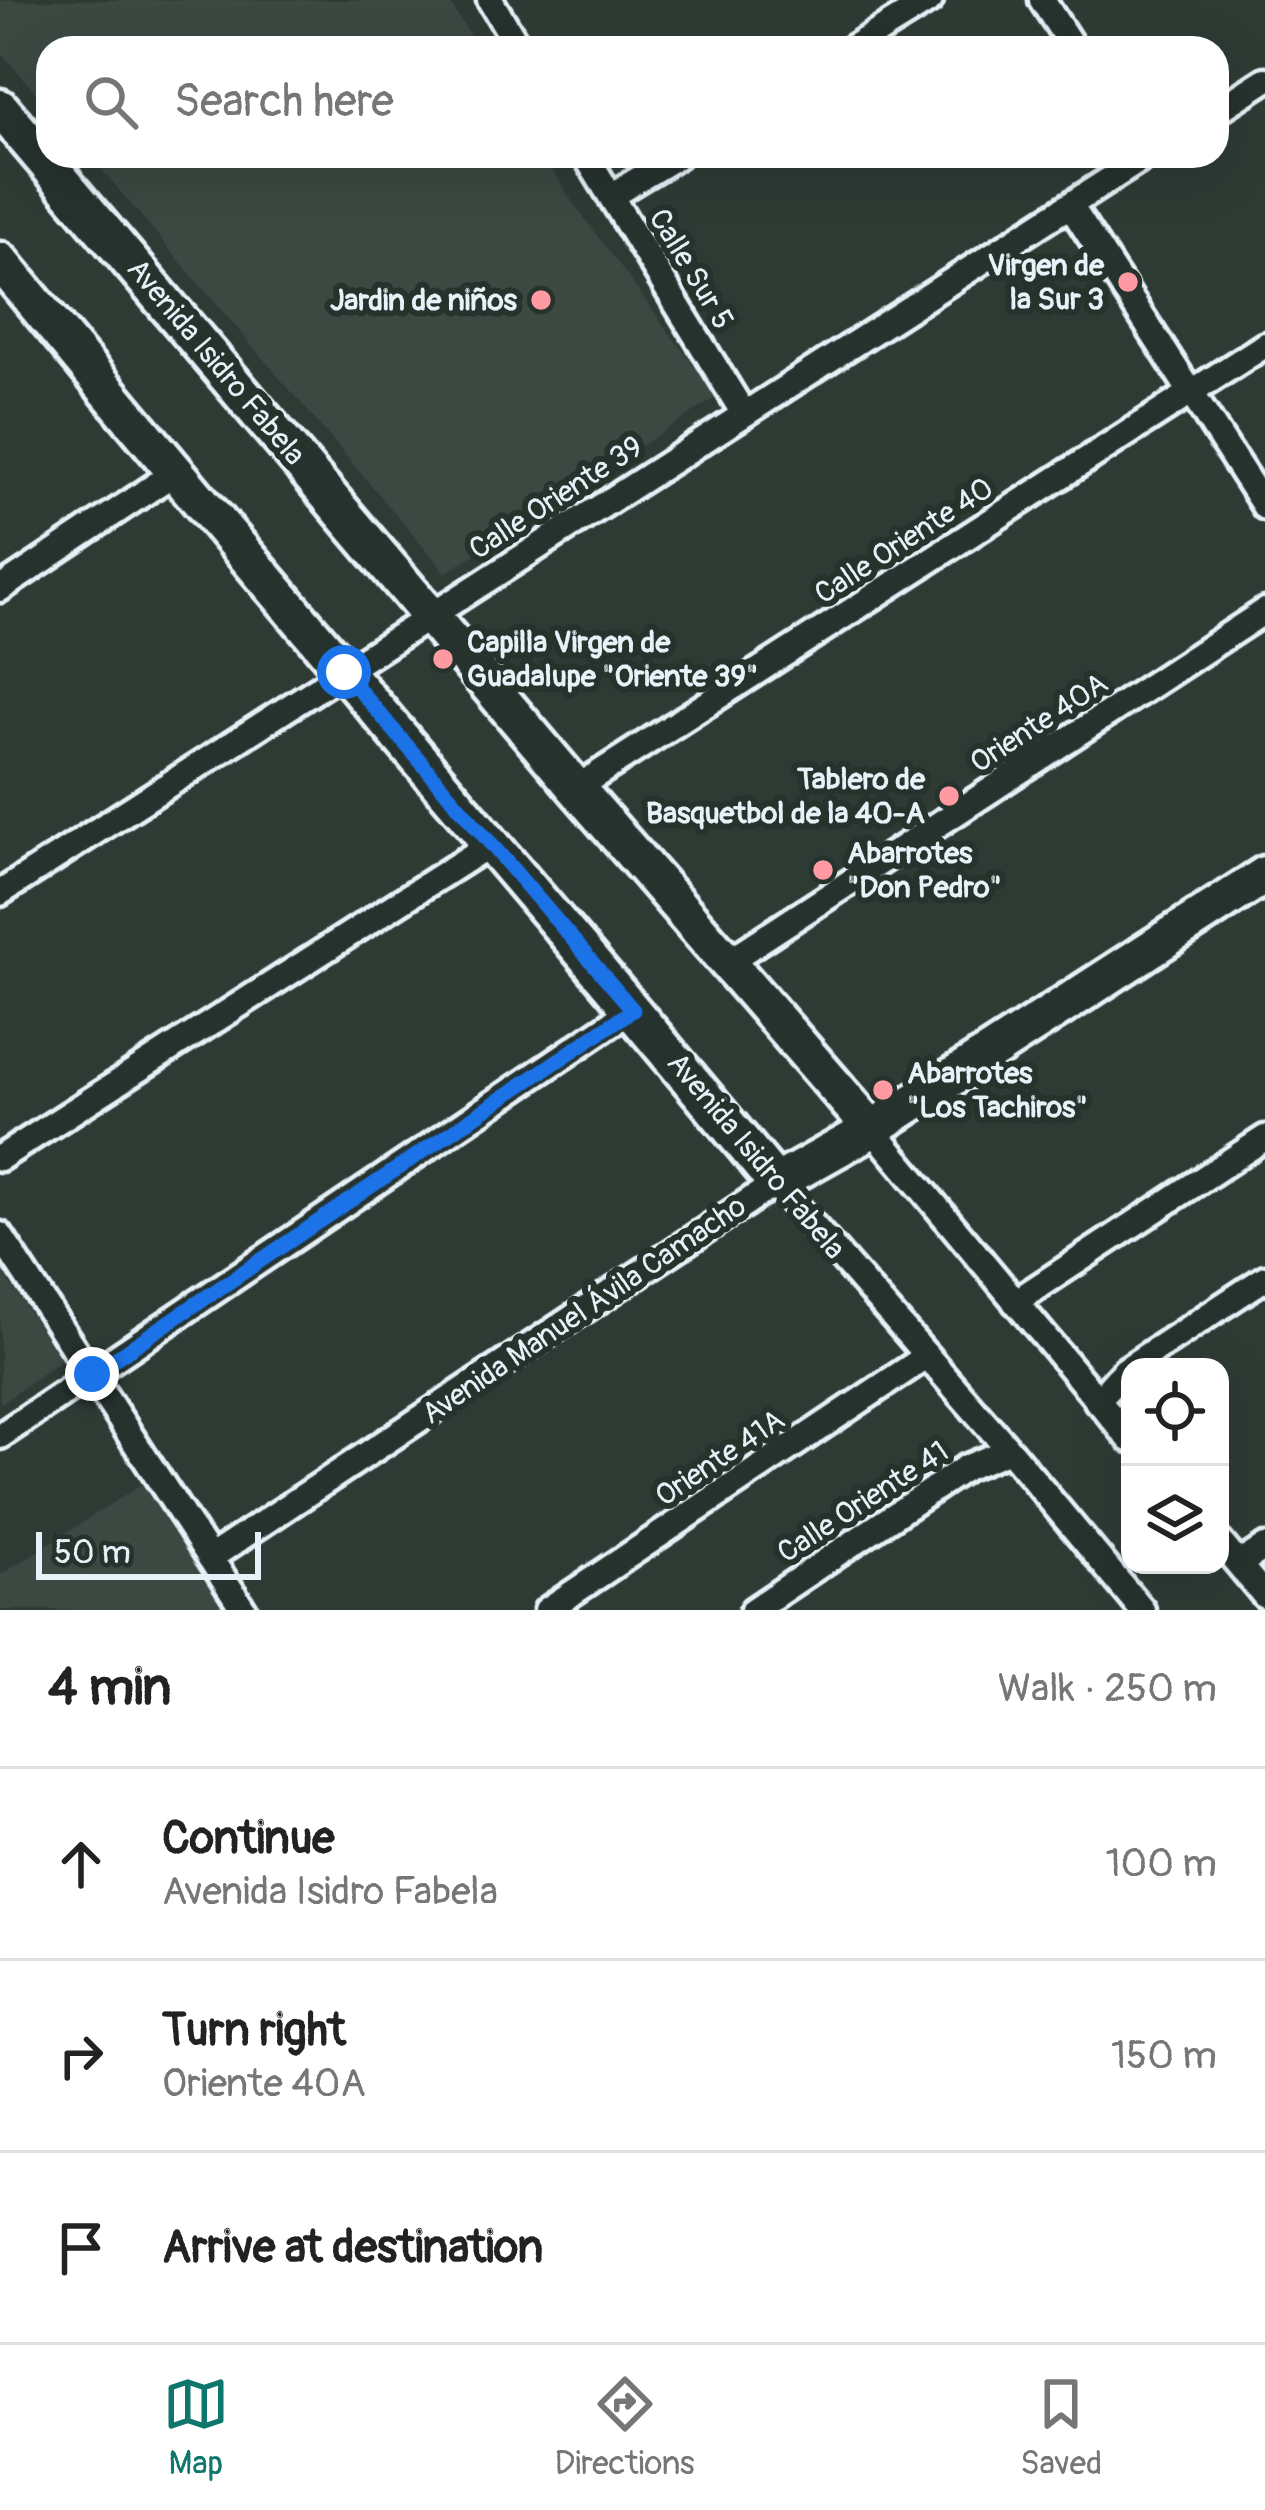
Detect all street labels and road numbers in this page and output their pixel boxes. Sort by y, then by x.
street label: Calle Sur 5 [641,202,741,336]
street label: Avenida Isidro Fabela [119,251,313,473]
street label: Calle Oriente 39 [462,428,650,568]
street label: Calle Oriente 40 [808,470,1000,612]
street label: Oriente 40A [963,665,1115,781]
street label: Avenida Isidro Fabela [659,1045,853,1267]
street label: Avenida Manuel Ávila Camacho [415,1188,753,1432]
street label: Oriente 41A [648,1401,792,1515]
street label: Calle Oriente 41 [771,1433,955,1571]

